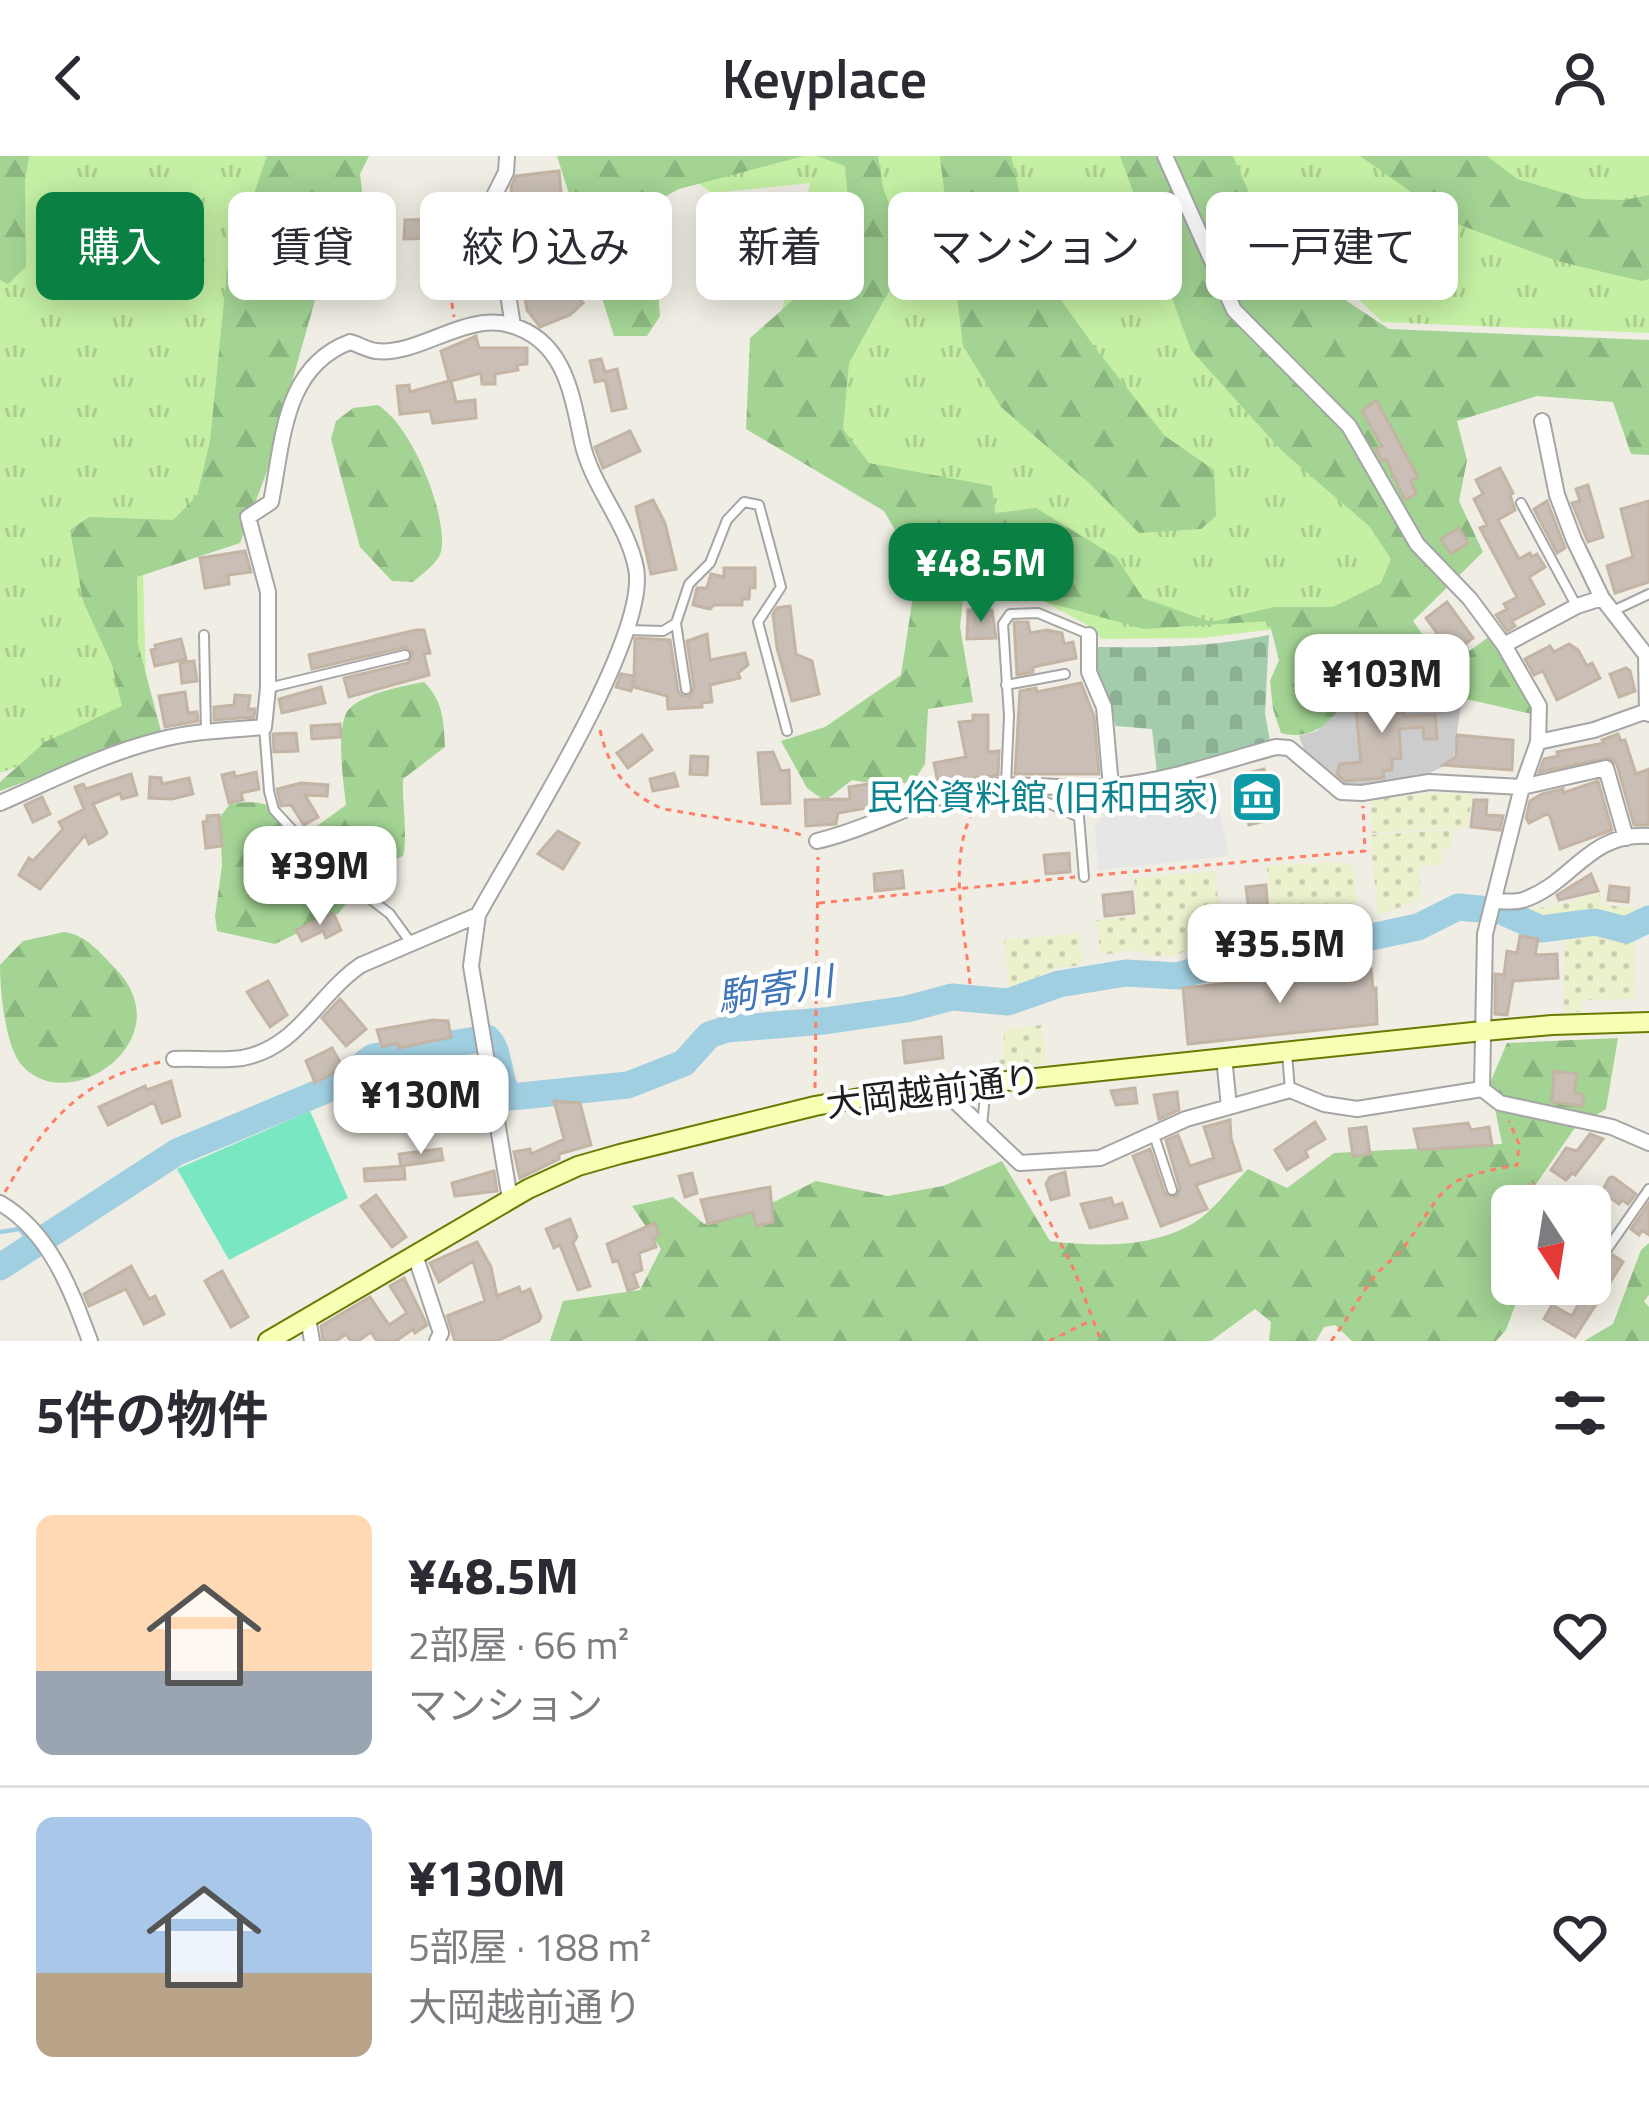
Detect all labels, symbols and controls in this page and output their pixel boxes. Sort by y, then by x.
text: Keyplace [722,37,927,119]
icon: back [36,45,102,111]
icon: person [1547,45,1613,111]
chip: 購入 [36,192,204,300]
chip: 賃貸 [228,192,396,300]
chip: 絞り込み [420,192,672,300]
chip: 新着 [696,192,864,300]
chip: マンション [888,192,1182,300]
chip: 一戸建て [1206,192,1458,300]
pin: ¥48.5M [883,523,1079,625]
text: ¥48.5M [916,532,1046,591]
pin: ¥103M [1298,634,1466,736]
text: ¥103M [1322,643,1442,702]
place label: 民俗資料館 (旧和田家) [867,769,1218,824]
museum icon: 民俗資料館 (旧和田家) [1229,769,1285,825]
pin: ¥39M [249,826,391,928]
text: ¥39M [271,835,369,894]
pin: ¥35.5M [1182,904,1378,1006]
text: ¥35.5M [1215,913,1345,972]
water label: 駒寄川 [713,950,841,1027]
street label: 大岡越前通り [822,1050,1043,1131]
pin: ¥130M [337,1055,505,1157]
text: ¥130M [361,1064,481,1123]
north arrow [1491,1185,1611,1305]
map controls [1491,1185,1611,1305]
text: 5件の物件 [36,1375,269,1453]
icon: filters [1547,1380,1613,1446]
text: ¥48.5M [408,1536,579,1614]
icon: home [132,1563,276,1707]
icon: heart [1547,1602,1613,1668]
text: 2部屋 · 66 m² [408,1615,629,1674]
text: マンション [408,1675,603,1734]
text: ¥130M [408,1838,566,1916]
icon: home [132,1865,276,2009]
icon: heart [1547,1904,1613,1970]
text: 5部屋 · 188 m² [408,1917,651,1976]
text: 大岡越前通り [408,1977,642,2036]

